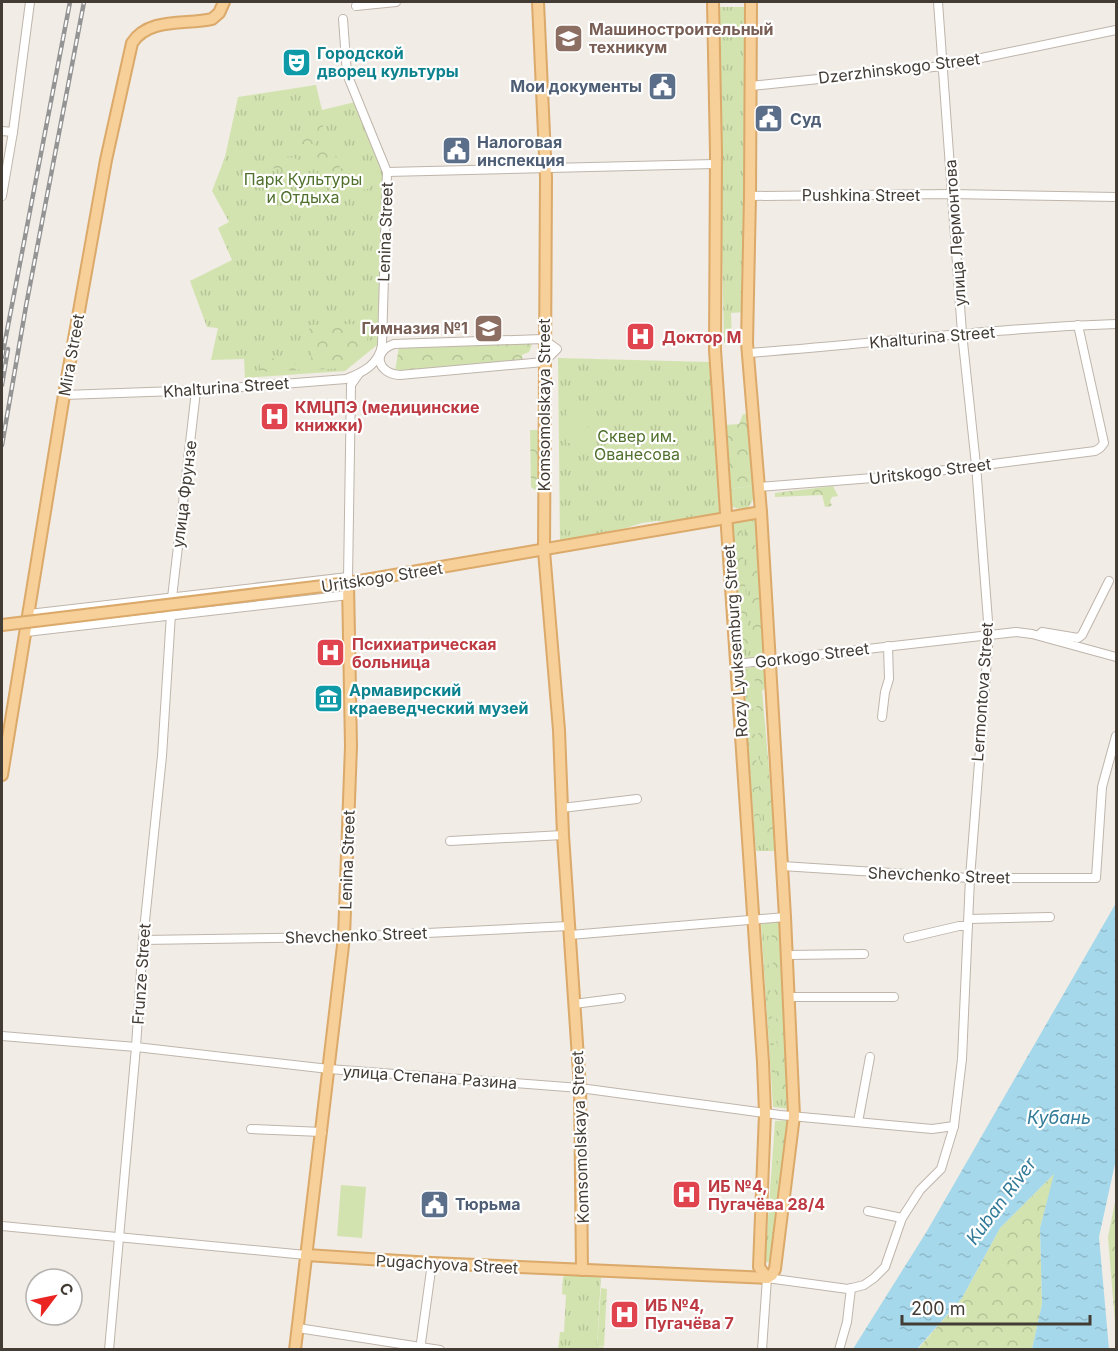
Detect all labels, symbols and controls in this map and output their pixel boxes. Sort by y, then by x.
place label: Машиностроительный техникум [589,19,773,57]
school or university icon: Машиностроительный техникум [552,22,584,54]
place label: Городской дворец культуры [317,43,459,81]
theatre icon: Городской дворец культуры [280,46,312,78]
street label: Dzerzhinskogo Street [817,48,981,88]
public building icon: Мои документы [647,70,679,102]
place label: Мои документы [510,76,642,96]
public building icon: Суд [753,103,785,135]
place label: Суд [790,109,822,129]
place label: Налоговая инспекция [477,132,565,170]
public building icon: Налоговая инспекция [440,135,472,167]
street label: улица Лермонтова [940,159,970,307]
park label: Парк Культуры и Отдыха [244,169,362,207]
street label: Lenina Street [373,182,397,282]
street label: Pushkina Street [802,185,920,205]
street label: Mira Street [54,312,88,398]
school or university icon: Гимназия №1 [473,312,505,344]
place label: Гимназия №1 [362,318,468,338]
street label: Komsomolskaya Street [534,319,554,491]
hospital icon: Доктор М [625,321,657,353]
street label: Khalturina Street [868,322,996,352]
place label: Доктор М [662,327,741,347]
street label: Khalturina Street [162,373,290,401]
place label: КМЦПЭ (медицинские книжки) [295,397,479,435]
hospital icon: КМЦПЭ (медицинские книжки) [258,400,290,432]
park label: Сквер им. Ованесова [594,426,680,464]
street label: улица Фрунзе [167,439,201,549]
street label: Uritskogo Street [868,454,992,488]
street label: Rozy Lyuksemburg Street [718,544,752,738]
street label: Uritskogo Street [320,558,444,596]
street label: Lermontova Street [967,622,997,762]
place label: Психиатрическая больница [352,634,497,672]
hospital icon: Психиатрическая больница [315,637,347,669]
street label: Gorkogo Street [754,638,870,672]
place label: Армавирский краеведческий музей [349,680,529,718]
museum icon: Армавирский краеведческий музей [312,683,344,715]
street label: Lenina Street [335,810,359,910]
street label: Shevchenko Street [867,863,1011,887]
street label: Frunze Street [127,923,155,1025]
street label: Shevchenko Street [284,923,428,947]
street label: Komsomolskaya Street [567,1050,593,1224]
street label: улица Степана Разина [342,1061,518,1093]
water label: Кубань [1027,1107,1091,1128]
water label: Kuban River [962,1153,1041,1248]
place label: ИБ №4, Пугачёва 28/4 [708,1176,825,1214]
hospital icon: ИБ №4, Пугачёва 28/4 [671,1179,703,1211]
public building icon: Тюрьма [418,1188,450,1220]
place label: Тюрьма [455,1194,520,1214]
street label: Pugachyova Street [375,1250,519,1278]
north arrow [24,1267,84,1327]
text: С [55,1279,78,1300]
scale bar [902,1288,1090,1326]
place label: ИБ №4, Пугачёва 7 [645,1295,734,1333]
hospital icon: ИБ №4, Пугачёва 7 [608,1298,640,1330]
text: 200 m [911,1298,966,1319]

